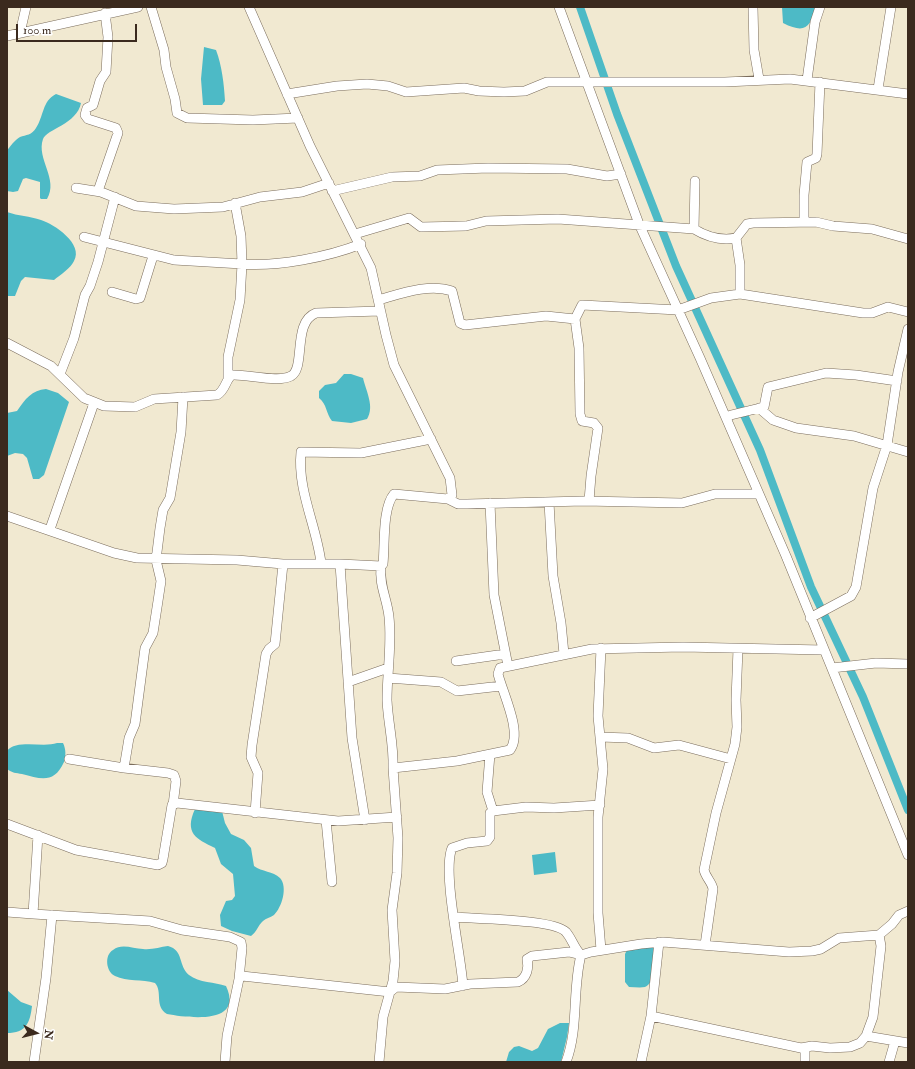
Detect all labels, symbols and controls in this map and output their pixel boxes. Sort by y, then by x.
scale bar [18,16,139,42]
text: 100 m [23,23,51,38]
north arrow [16,1013,56,1053]
text: N [41,1029,55,1040]

